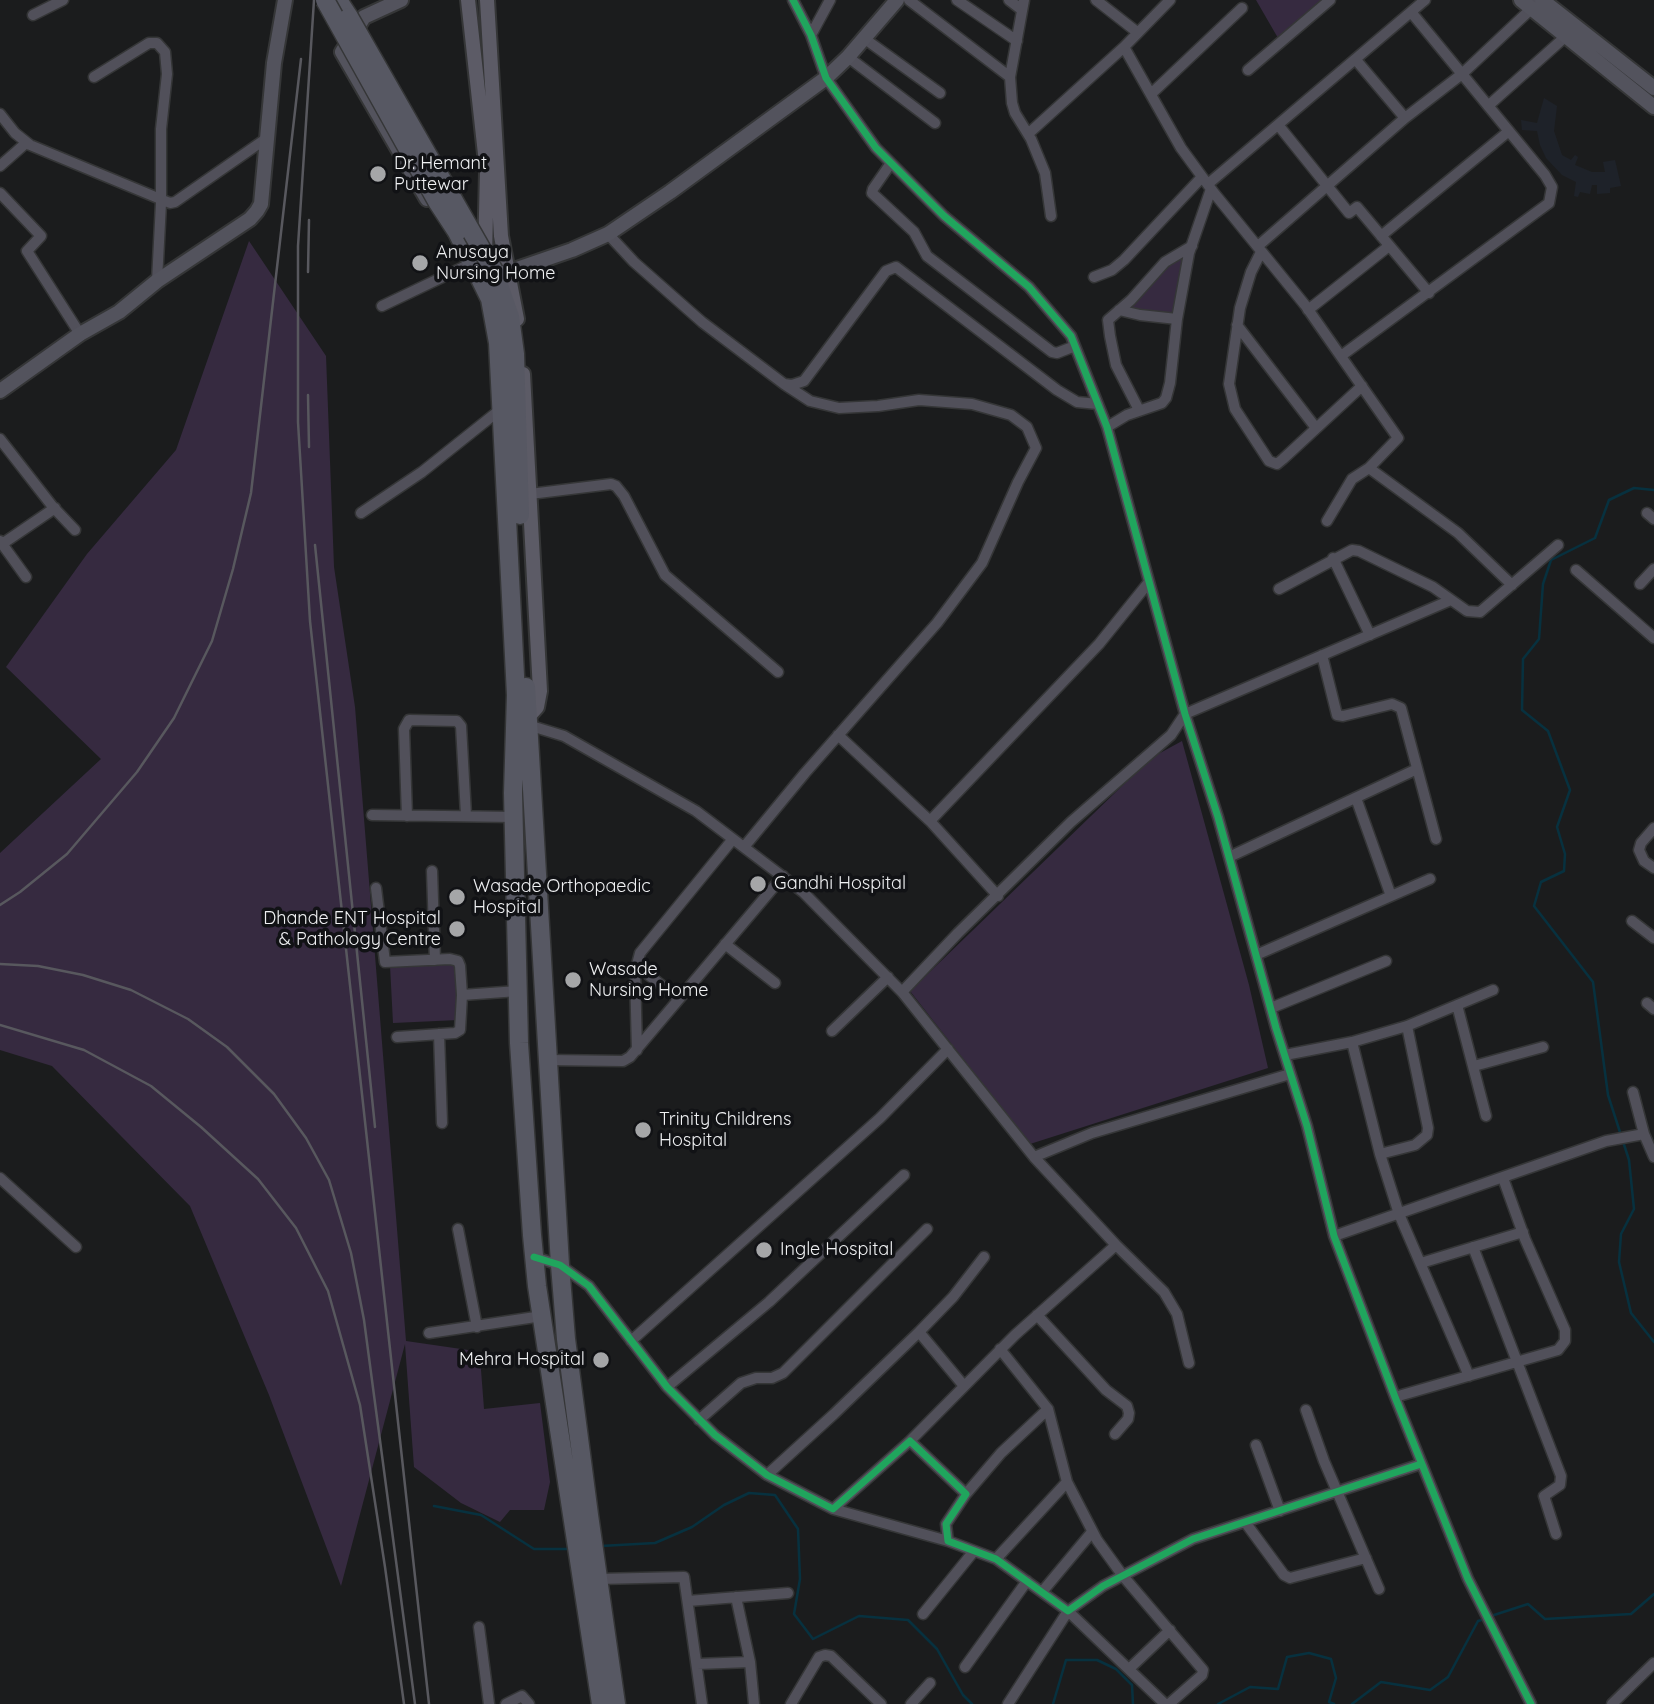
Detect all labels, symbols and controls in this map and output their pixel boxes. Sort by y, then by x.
place label: Dr. Hemant Puttewar [394,153,487,196]
marker: Dr. Hemant Puttewar [368,164,388,184]
place label: Anusaya Nursing Home [436,242,556,284]
marker: Anusaya Nursing Home [410,253,430,273]
place label: Gandhi Hospital [774,873,906,895]
marker: Gandhi Hospital [748,874,768,894]
place label: Wasade Orthopaedic Hospital [473,876,651,918]
marker: Wasade Orthopaedic Hospital [447,887,467,907]
place label: Dhande ENT Hospital & Pathology Centre [263,908,441,950]
marker: Dhande ENT Hospital & Pathology Centre [447,919,467,939]
place label: Wasade Nursing Home [589,959,709,1002]
marker: Wasade Nursing Home [563,970,583,990]
place label: Trinity Childrens Hospital [659,1109,791,1152]
marker: Trinity Childrens Hospital [633,1120,653,1140]
place label: Ingle Hospital [780,1239,893,1261]
marker: Ingle Hospital [754,1240,774,1260]
place label: Mehra Hospital [459,1349,585,1371]
marker: Mehra Hospital [591,1350,611,1370]

